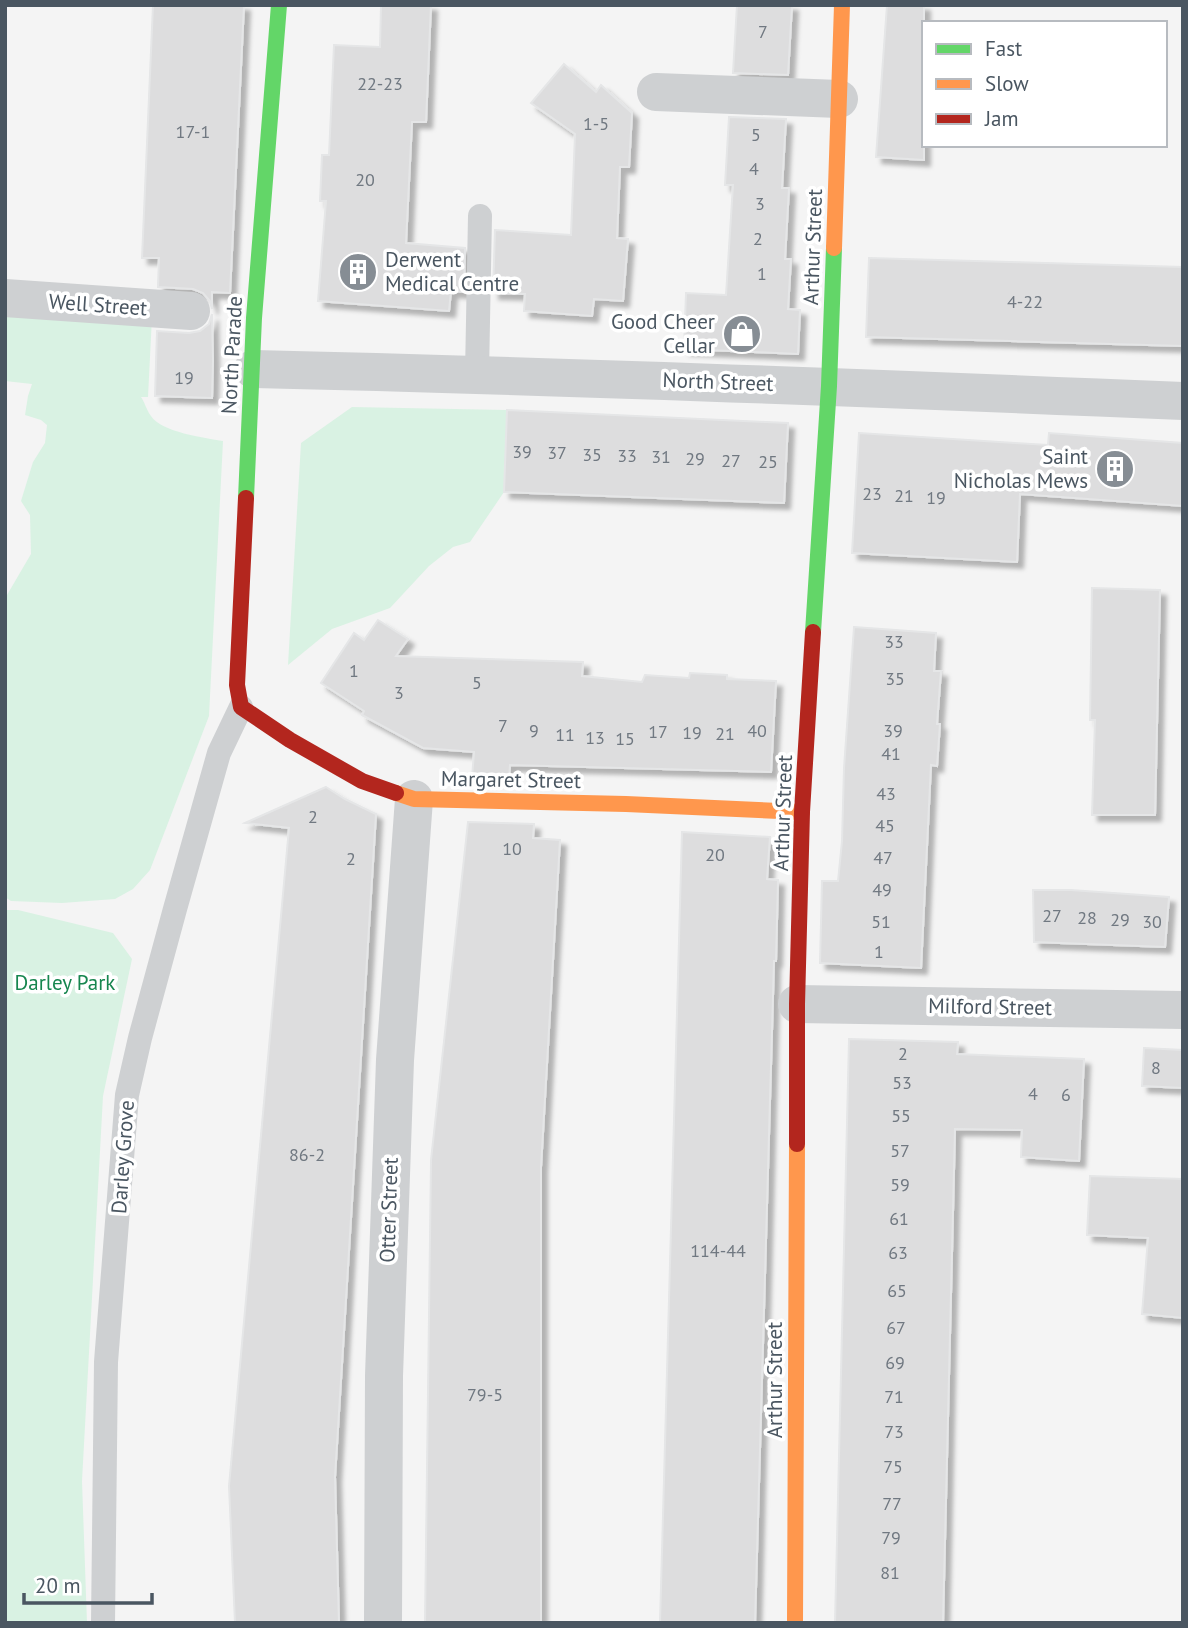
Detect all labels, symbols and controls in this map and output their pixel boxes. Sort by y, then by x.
house number: 7 [758,20,768,43]
legend [922,21,1167,147]
text: Fast [985,35,1022,62]
text: Slow [985,70,1029,97]
house number: 22-23 [357,72,403,95]
text: Jam [984,105,1019,132]
house number: 1-5 [583,112,609,135]
house number: 17-1 [176,120,210,143]
house number: 5 [751,123,761,146]
house number: 4 [749,157,759,180]
house number: 20 [355,168,375,191]
street label: Arthur Street [797,188,828,306]
house number: 3 [755,192,765,215]
house number: 2 [753,227,763,250]
place label: Derwent Medical Centre [385,246,519,297]
building icon: Derwent Medical Centre [337,251,379,293]
house number: 1 [757,262,767,285]
street label: Well Street [48,288,148,321]
house number: 4-22 [1007,290,1043,313]
street label: North Parade [215,295,248,415]
place label: Good Cheer Cellar [611,308,715,359]
shop icon: Good Cheer Cellar [721,313,763,355]
house number: 19 [174,366,194,389]
street label: North Street [662,366,774,397]
house number: 39 [512,440,532,463]
house number: 37 [547,441,567,464]
house number: 35 [582,443,602,466]
place label: Saint Nicholas Mews [954,443,1088,494]
house number: 33 [617,444,637,467]
house number: 31 [651,445,671,468]
house number: 29 [685,447,705,470]
building icon: Saint Nicholas Mews [1094,448,1136,490]
house number: 27 [721,449,741,472]
house number: 25 [758,450,778,473]
house number: 23 [862,482,882,505]
house number: 21 [894,484,914,507]
house number: 19 [926,486,946,509]
house number: 33 [884,630,904,653]
house number: 1 [349,659,359,682]
house number: 35 [885,667,905,690]
house number: 5 [472,671,482,694]
house number: 3 [394,681,404,704]
house number: 7 [498,714,508,737]
house number: 9 [529,719,539,742]
house number: 40 [747,719,767,742]
house number: 39 [883,719,903,742]
house number: 17 [648,720,668,743]
house number: 19 [682,721,702,744]
house number: 21 [715,722,735,745]
house number: 11 [555,723,575,746]
house number: 13 [585,726,605,749]
house number: 15 [615,727,635,750]
house number: 41 [881,742,901,765]
street label: Arthur Street [767,754,798,872]
street label: Margaret Street [441,765,581,794]
house number: 43 [876,782,896,805]
house number: 2 [308,805,318,828]
house number: 45 [875,814,895,837]
house number: 10 [502,837,522,860]
house number: 20 [705,843,725,866]
house number: 47 [873,846,893,869]
house number: 2 [346,847,356,870]
house number: 49 [872,878,892,901]
house number: 27 [1042,904,1062,927]
house number: 28 [1077,906,1097,929]
house number: 29 [1110,908,1130,931]
house number: 51 [871,910,891,933]
house number: 30 [1142,910,1162,933]
house number: 1 [874,940,884,963]
park label: Darley Park [15,969,115,996]
street label: Milford Street [928,992,1052,1021]
house number: 2 [898,1042,908,1065]
house number: 8 [1151,1056,1161,1079]
house number: 53 [892,1071,912,1094]
house number: 4 [1028,1082,1038,1105]
house number: 6 [1061,1083,1071,1106]
street label: Darley Grove [105,1099,140,1215]
house number: 55 [891,1104,911,1127]
house number: 57 [890,1139,910,1162]
house number: 86-2 [289,1143,325,1166]
street label: Otter Street [373,1157,404,1263]
house number: 59 [890,1173,910,1196]
house number: 61 [889,1207,909,1230]
house number: 114-44 [690,1239,746,1262]
house number: 63 [888,1241,908,1264]
house number: 65 [887,1279,907,1302]
house number: 67 [886,1316,906,1339]
street label: Arthur Street [761,1322,788,1438]
house number: 69 [885,1351,905,1374]
house number: 79-5 [467,1383,503,1406]
house number: 71 [884,1385,904,1408]
house number: 73 [884,1420,904,1443]
house number: 75 [883,1455,903,1478]
house number: 77 [882,1492,902,1515]
house number: 79 [881,1526,901,1549]
house number: 81 [880,1561,900,1584]
scale bar [24,1562,152,1606]
text: 20 m [35,1572,81,1599]

